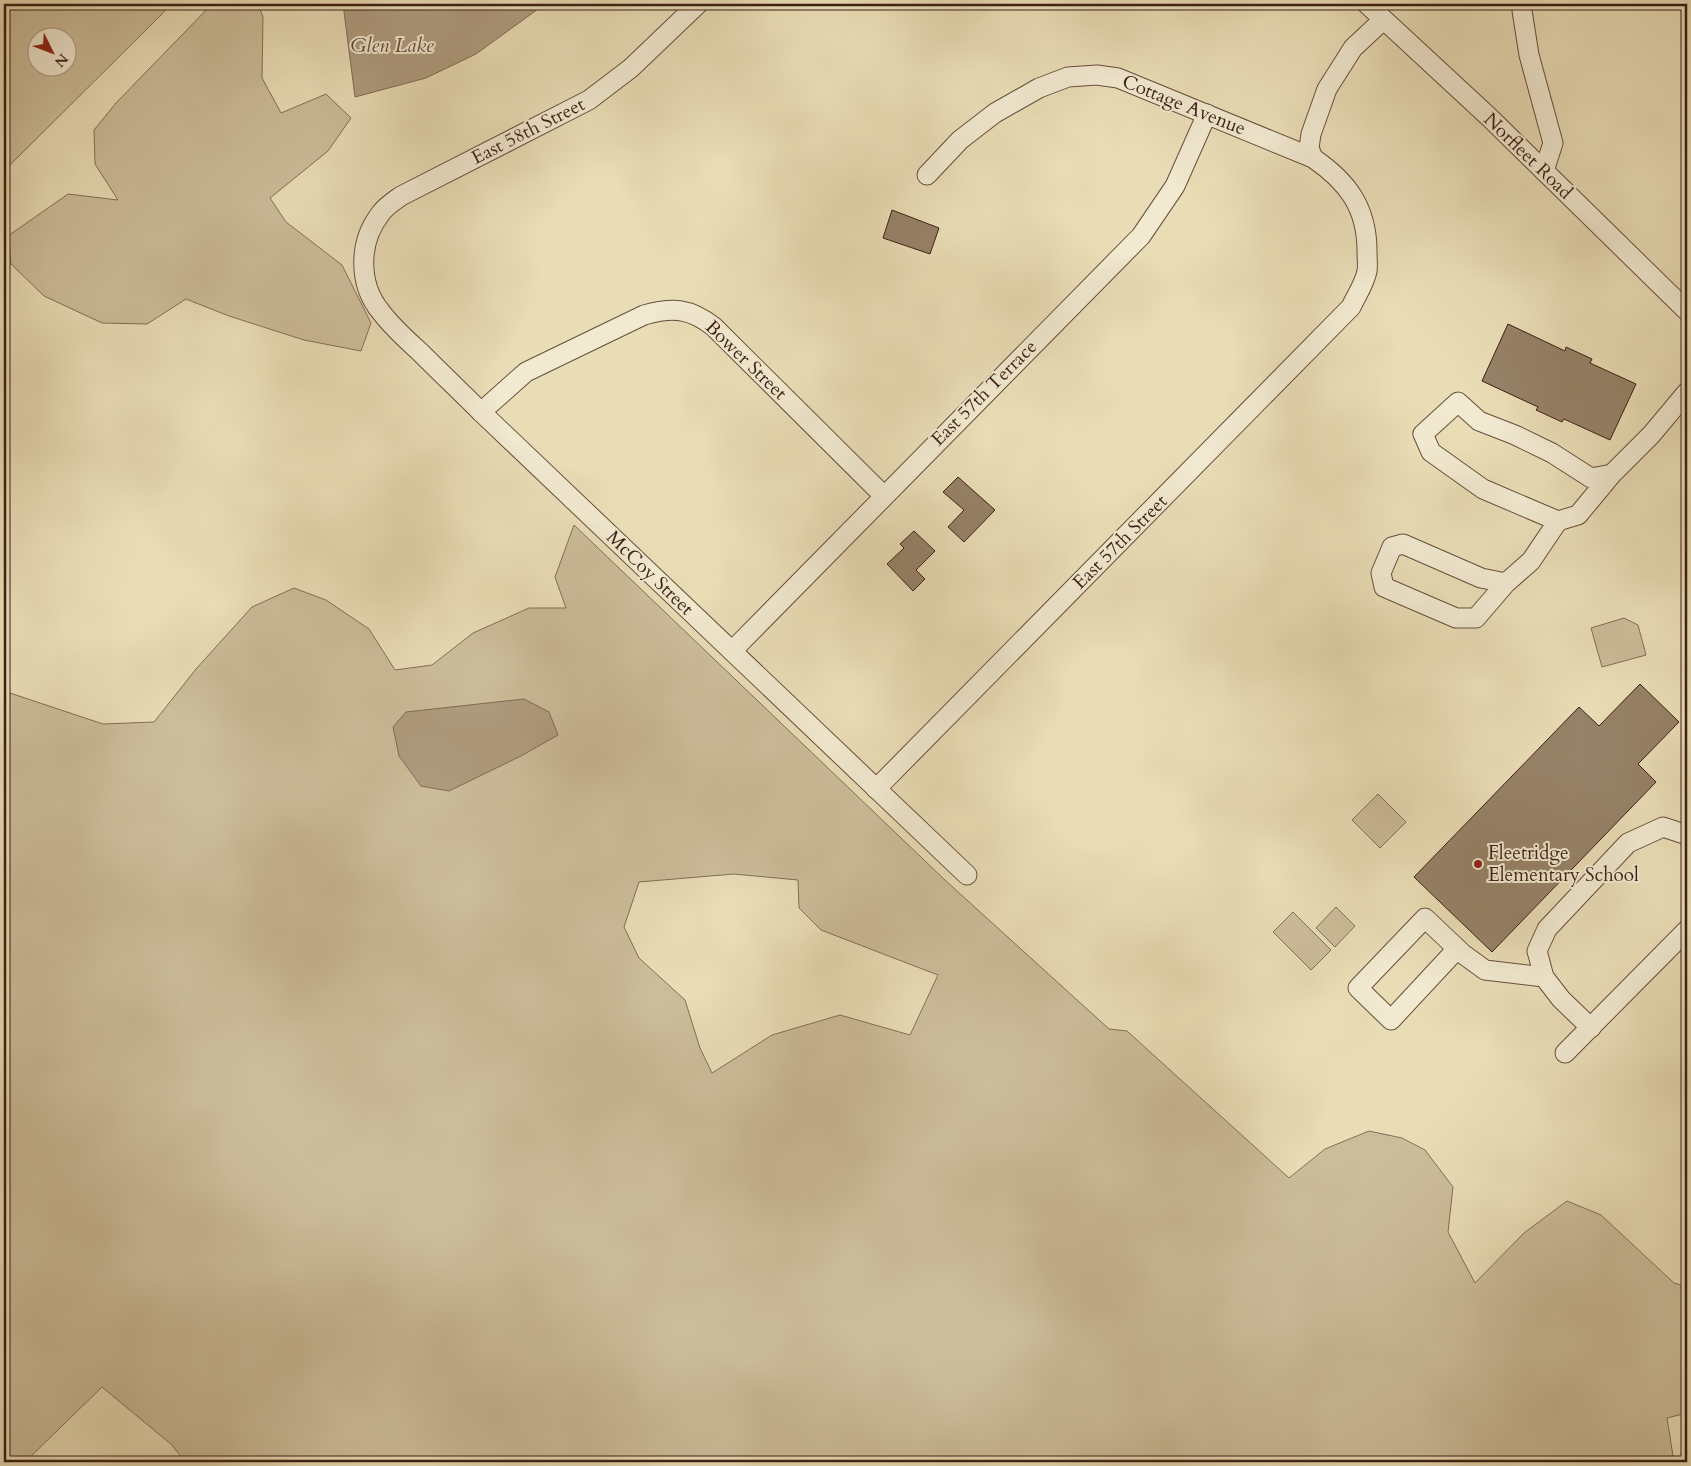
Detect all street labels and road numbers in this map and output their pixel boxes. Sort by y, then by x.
street label: Cottage Avenue [1118,68,1250,142]
street label: East 58th Street [467,91,589,171]
street label: Norfleet Road [1478,107,1578,205]
street label: Bower Street [699,314,793,406]
street label: East 57th Terrace [925,334,1043,452]
street label: East 57th Street [1067,489,1173,595]
street label: McCoy Street [601,525,699,621]

